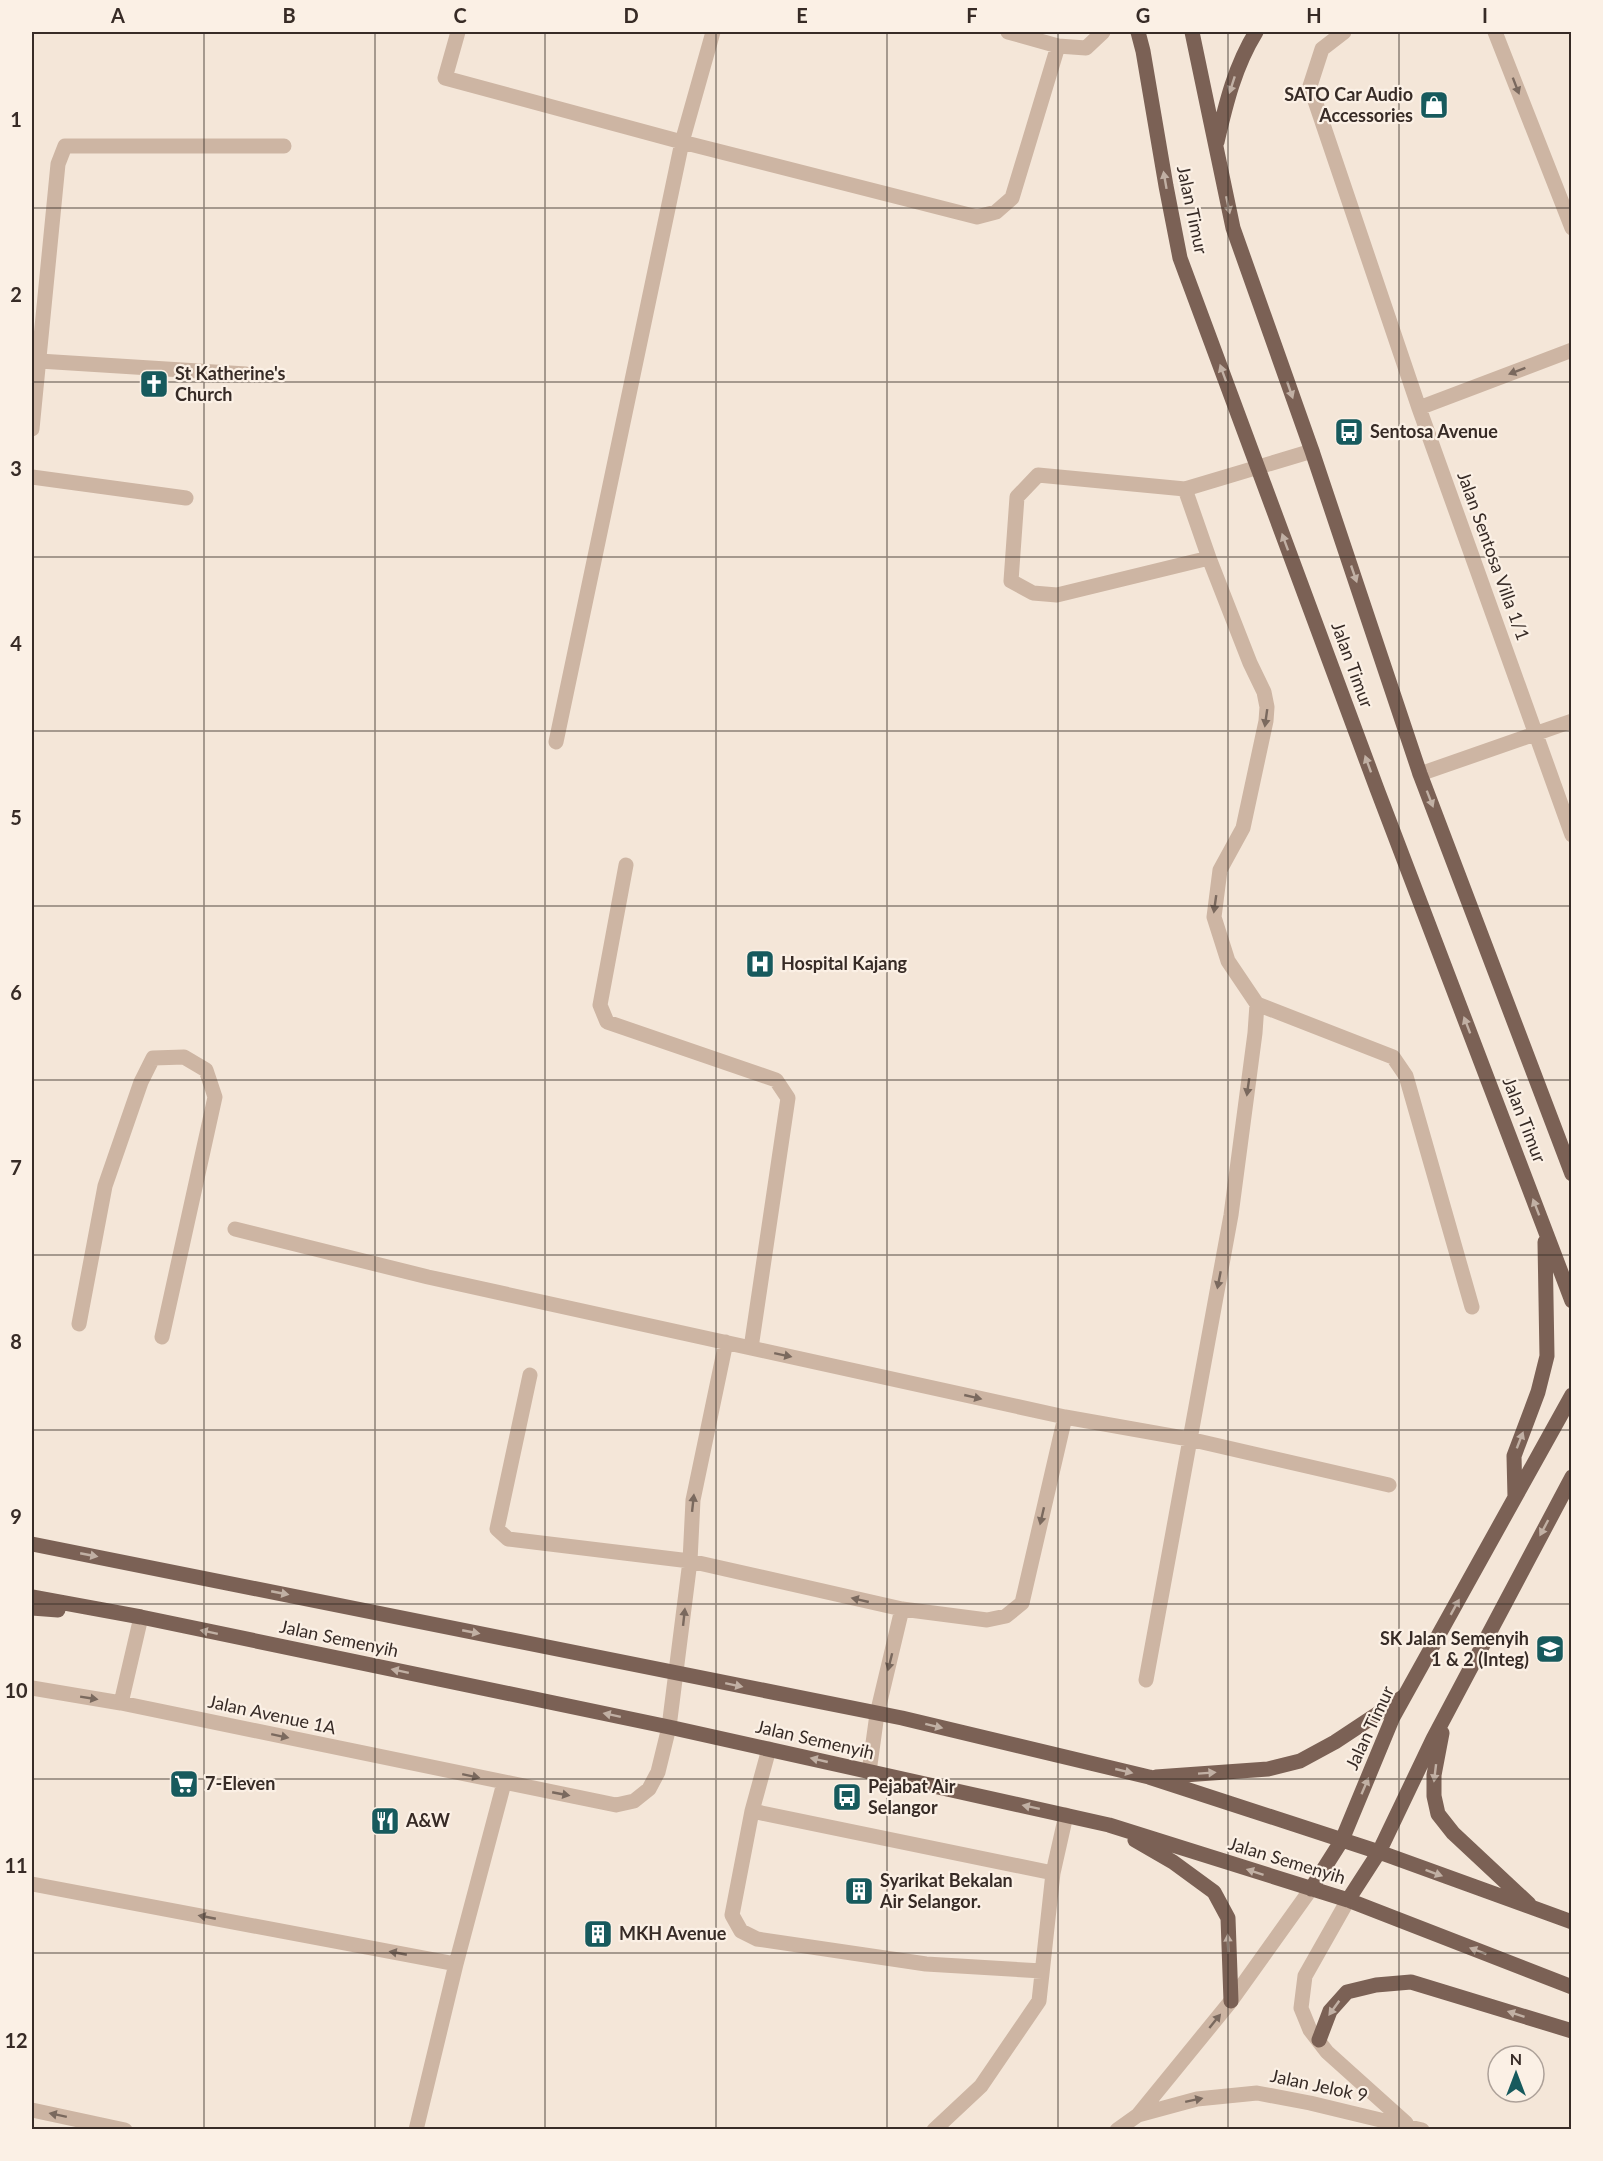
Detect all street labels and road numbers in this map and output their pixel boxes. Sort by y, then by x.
street label: Jalan Timur [1173,164,1213,256]
street label: Jalan Sentosa Villa 1/1 [1453,468,1535,643]
street label: Jalan Timur [1327,619,1379,711]
street label: Jalan Timur [1499,1074,1551,1166]
street label: Jalan Semenyih [278,1615,401,1661]
street label: Jalan Timur [1340,1682,1398,1773]
street label: Jalan Avenue 1A [206,1690,339,1738]
street label: Jalan Semenyih [754,1715,877,1763]
street label: Jalan Semenyih [1226,1832,1348,1888]
street label: Jalan Jelok 9 [1269,2064,1370,2106]

